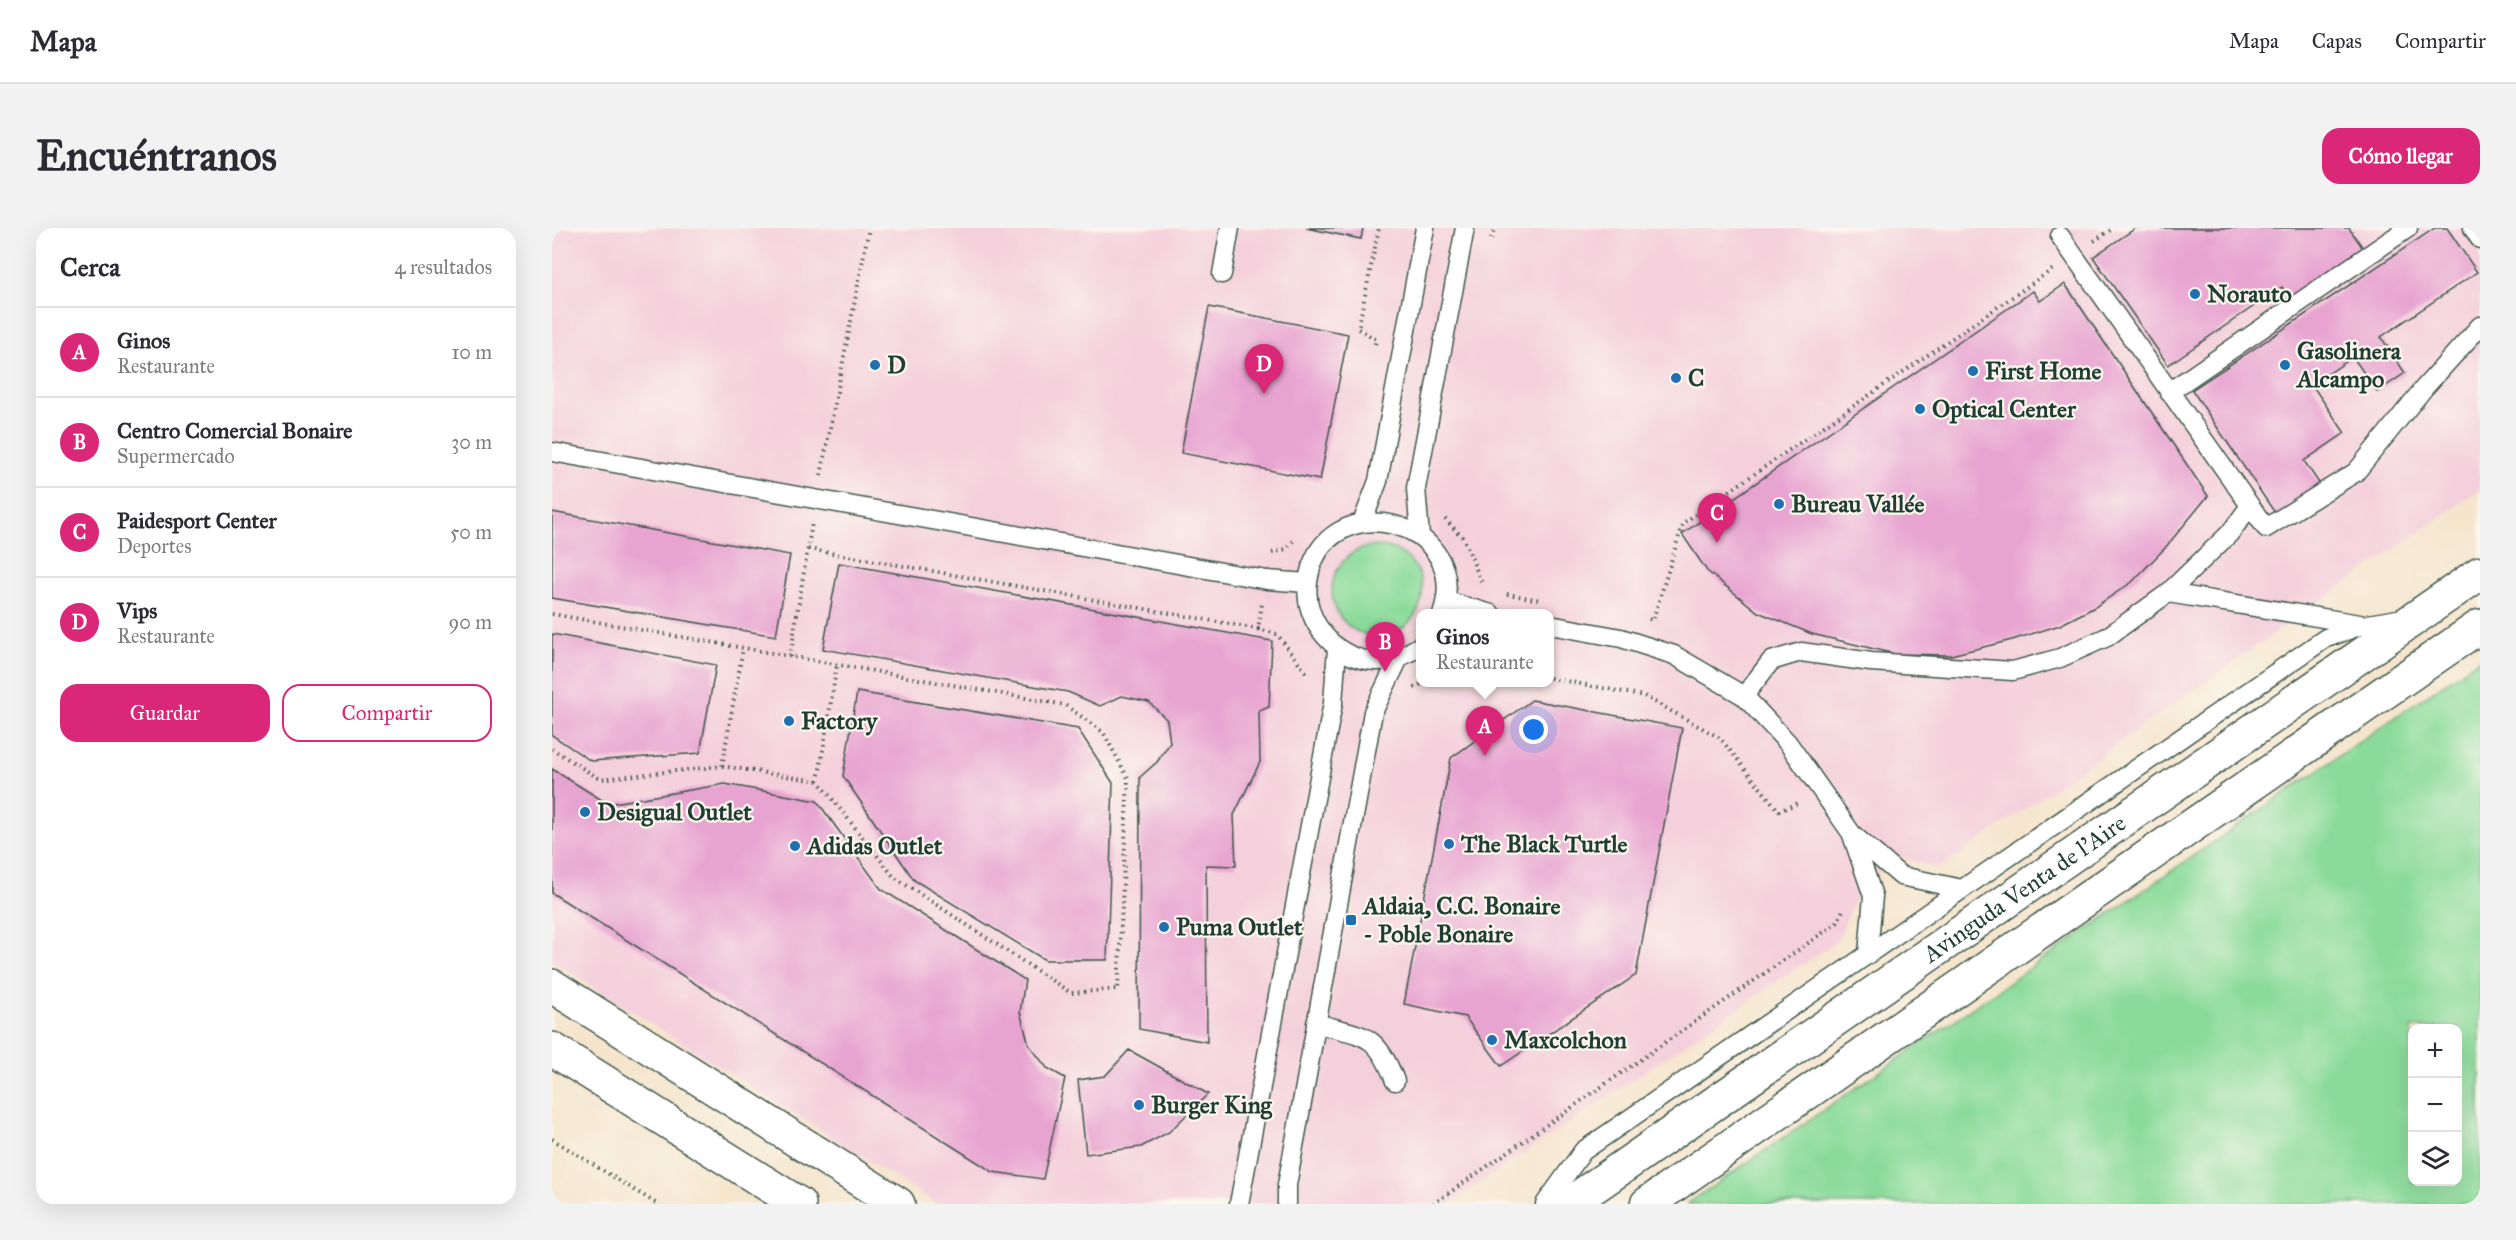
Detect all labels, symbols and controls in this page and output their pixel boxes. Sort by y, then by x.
text: Mapa [30,24,97,59]
text: Mapa [2229,28,2279,54]
text: Capas [2312,28,2362,54]
text: Compartir [2395,28,2486,54]
button: Cómo llegar [2322,128,2480,184]
text: Encuéntranos [36,130,277,182]
text: Cerca [60,251,120,283]
text: 4 resultados [394,255,492,279]
place label: Norauto [2207,279,2292,309]
marker: Norauto [2188,287,2202,301]
text: Ginos [117,327,170,354]
place label: Gasolinera Alcampo [2295,336,2402,394]
text: A [73,340,86,364]
text: 10 m [451,340,492,364]
pin: D [1244,344,1284,394]
place label: D [887,350,906,380]
text: Restaurante [117,354,215,378]
place label: First Home [1985,356,2101,386]
marker: D [868,358,882,372]
marker: Gasolinera Alcampo [2278,358,2292,372]
place label: C [1688,363,1704,393]
marker: First Home [1966,364,1980,378]
marker: C [1669,371,1683,385]
place label: Optical Center [1932,394,2077,424]
marker: Optical Center [1913,402,1927,416]
text: Centro Comercial Bonaire [117,417,352,444]
text: B [73,430,86,454]
text: 30 m [451,430,492,454]
text: Supermercado [117,444,235,468]
place label: Bureau Vallée [1791,489,1924,519]
pin: C [1698,494,1736,543]
marker: Bureau Vallée [1772,497,1786,511]
text: Paidesport Center [117,507,277,534]
text: C [73,520,86,544]
text: 50 m [450,520,492,544]
text: Deportes [117,534,192,558]
text: Vips [117,597,157,624]
popup [1416,609,1554,687]
text: D [72,610,87,634]
text: 90 m [449,610,492,634]
pin: B [1366,622,1404,672]
text: Ginos [1436,623,1489,650]
text: Restaurante [117,624,215,648]
text: Restaurante [1436,650,1534,674]
button: Guardar [60,684,270,742]
button: Compartir [282,684,492,742]
place label: Factory [801,706,879,736]
pin: A [1466,706,1504,756]
marker: Factory [782,714,796,728]
your location [1519,715,1548,744]
place label: Desigual Outlet [597,797,752,827]
marker: Desigual Outlet [578,805,592,819]
street label: Avinguda Venta de l'Aire [1916,808,2132,970]
place label: The Black Turtle [1460,829,1628,859]
place label: Adidas Outlet [805,831,943,861]
marker: The Black Turtle [1442,837,1456,851]
marker: Adidas Outlet [788,839,802,853]
place label: Aldaia, C.C. Bonaire - Poble Bonaire [1361,891,1560,949]
place label: Puma Outlet [1176,912,1303,942]
marker: Aldaia, C.C. Bonaire - Poble Bonaire [1344,913,1358,927]
marker: Puma Outlet [1157,920,1171,934]
map controls [2408,1024,2462,1186]
button: + [2408,1024,2462,1078]
place label: Maxcolchon [1504,1025,1627,1055]
marker: Maxcolchon [1485,1033,1499,1047]
button: − [2408,1078,2462,1132]
place label: Burger King [1151,1090,1273,1120]
marker: Burger King [1132,1098,1146,1112]
button: layers [2408,1132,2462,1186]

